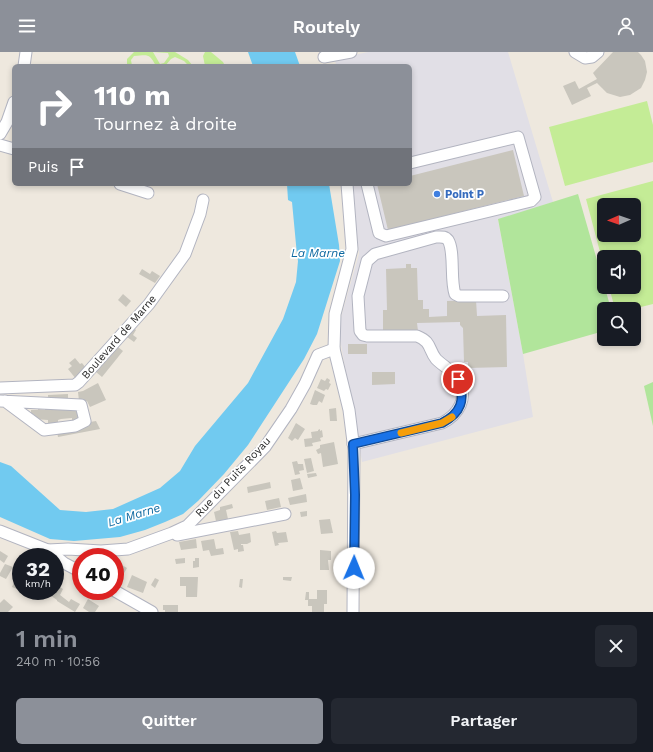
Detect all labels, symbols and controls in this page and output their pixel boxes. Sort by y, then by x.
icon: menu [16,15,38,37]
icon: person [615,15,637,37]
text: Routely [293,16,360,37]
text: 110 m [94,79,171,112]
icon: right [28,80,80,132]
text: Tournez à droite [94,113,237,134]
icon: arrive [66,156,88,178]
text: Puis [28,158,58,176]
place label: Point P [445,188,484,201]
marker: Point P [432,189,442,199]
north arrow [597,198,641,242]
map controls [597,198,641,346]
water label: La Marne [291,246,345,260]
button: sound [597,250,641,294]
street label: Boulevard de Marne [79,292,159,382]
button: search [597,302,641,346]
pin [441,362,475,396]
icon: arrive [447,368,469,390]
street label: Rue du Puits Royau [193,434,273,520]
water label: La Marne [106,500,162,530]
position arrow [333,547,375,589]
speed limit sign: 40 [72,548,124,600]
text: 32 [26,557,50,581]
text: km/h [25,578,51,589]
text: 1 min [16,625,78,653]
button: close [595,625,637,667]
text: 240 m · 10:56 [16,654,100,669]
button: Quitter [16,698,323,744]
button: Partager [331,698,637,744]

